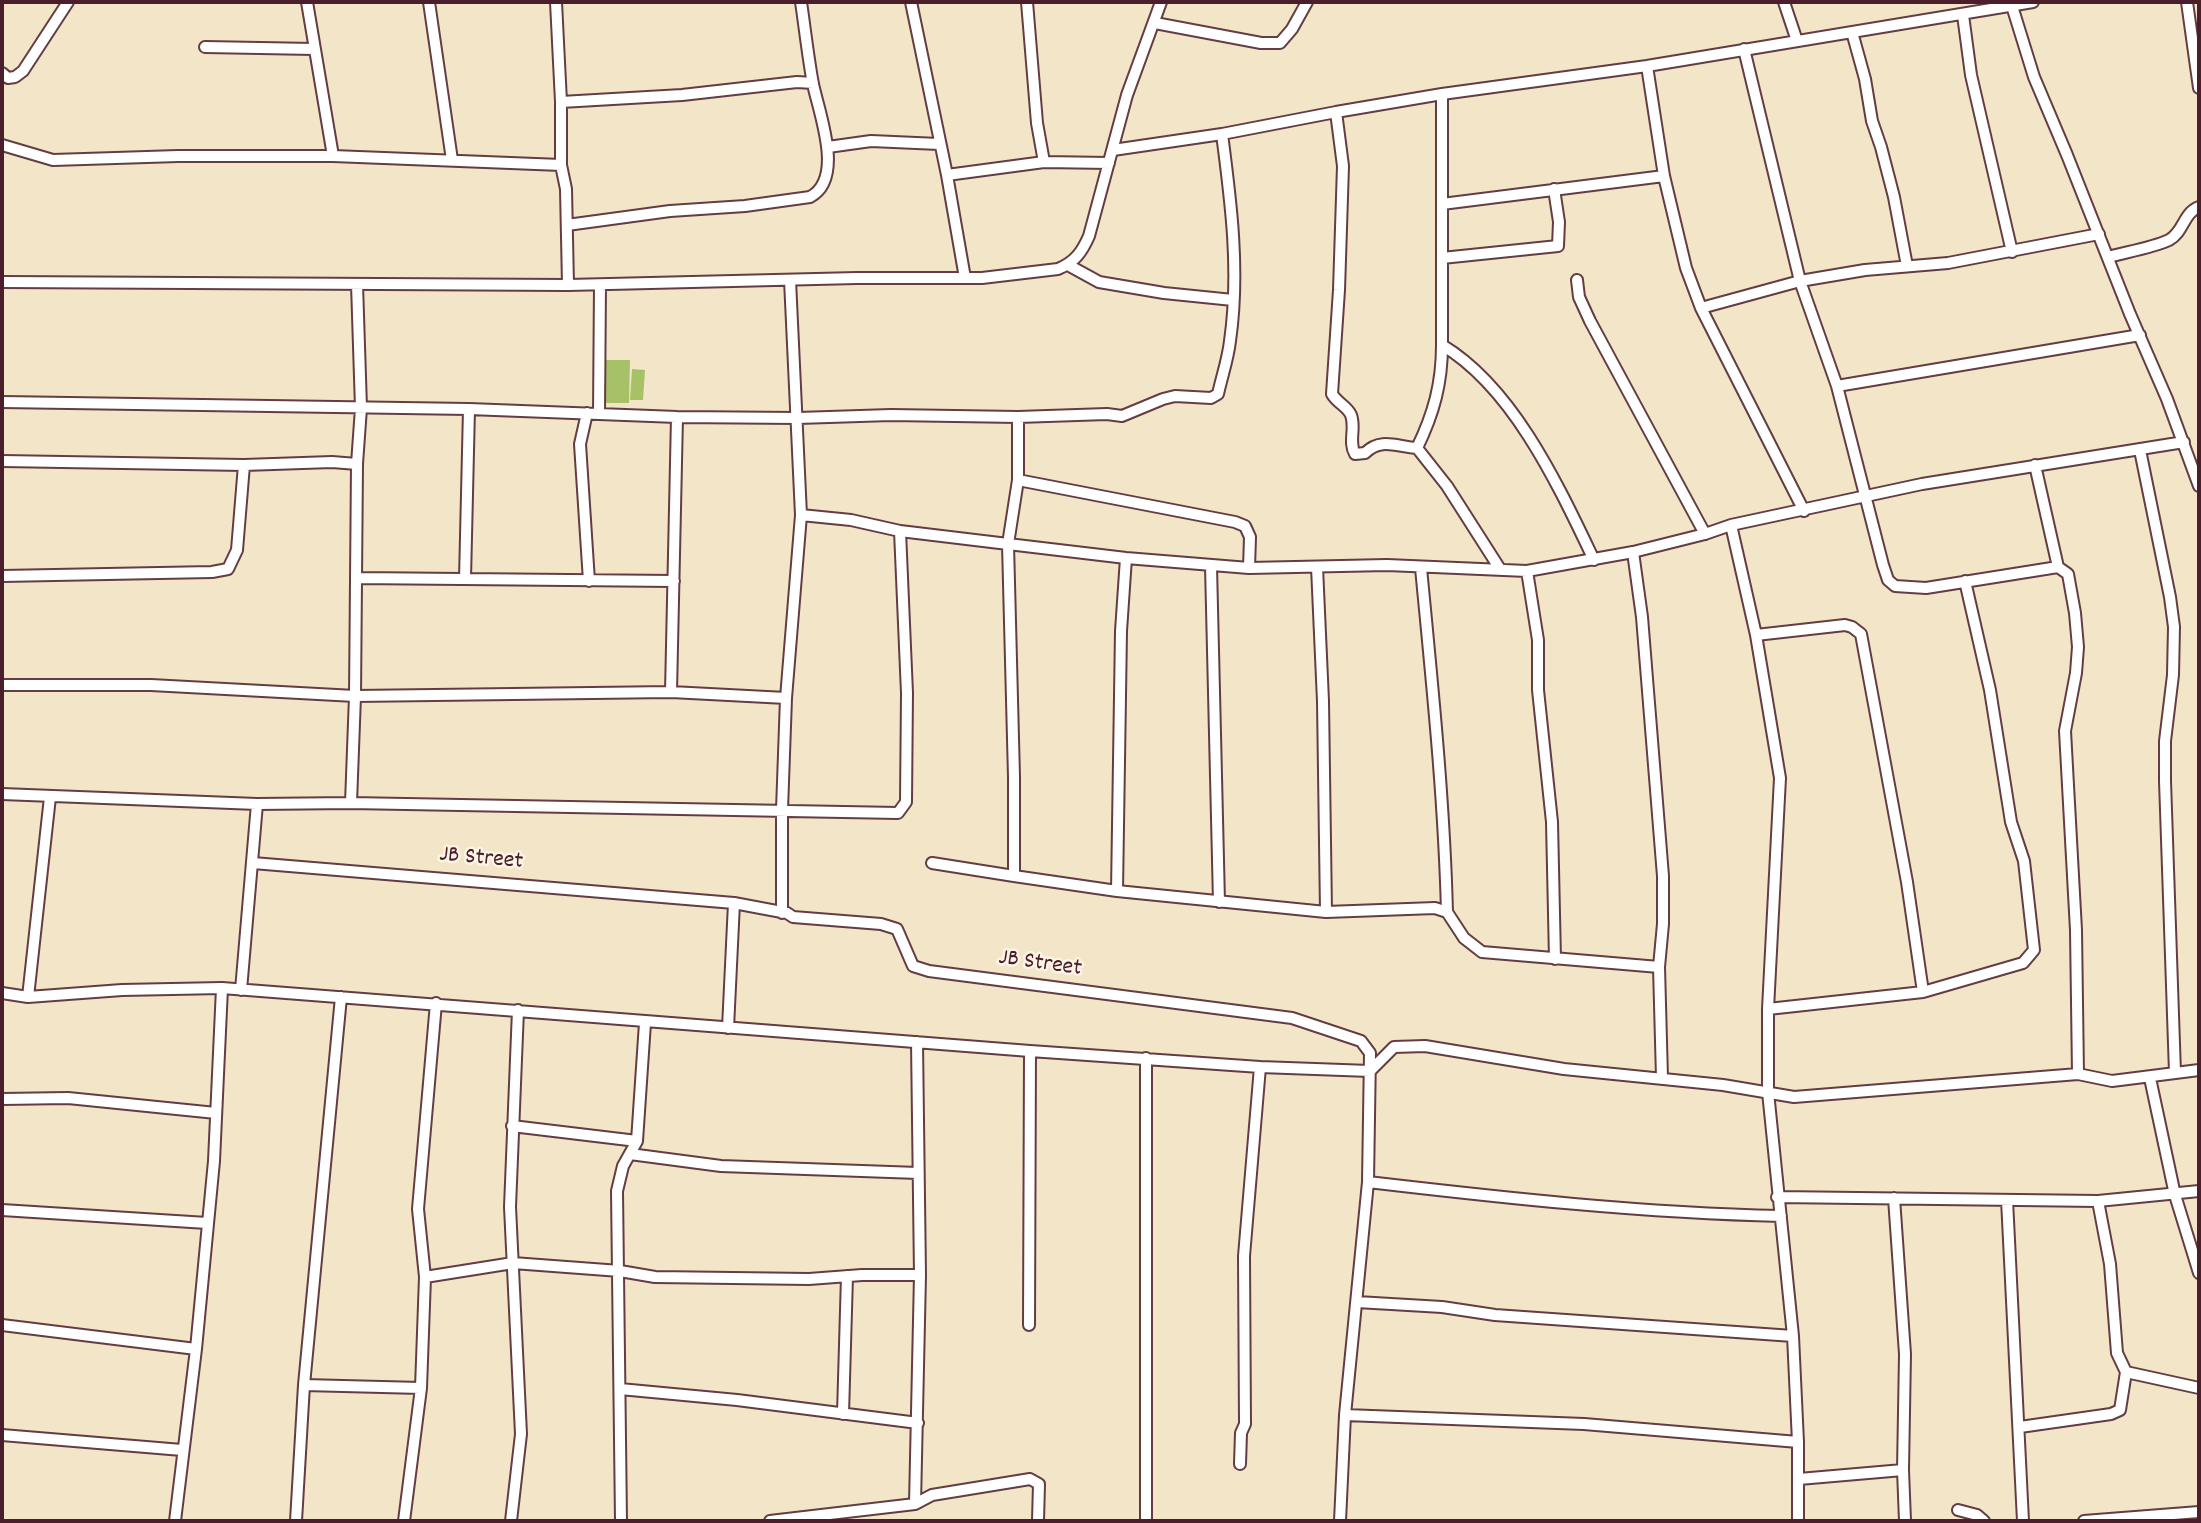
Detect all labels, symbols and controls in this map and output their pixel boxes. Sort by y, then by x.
street label: JB Street [438,842,524,878]
street label: JB Street [996,945,1084,985]

